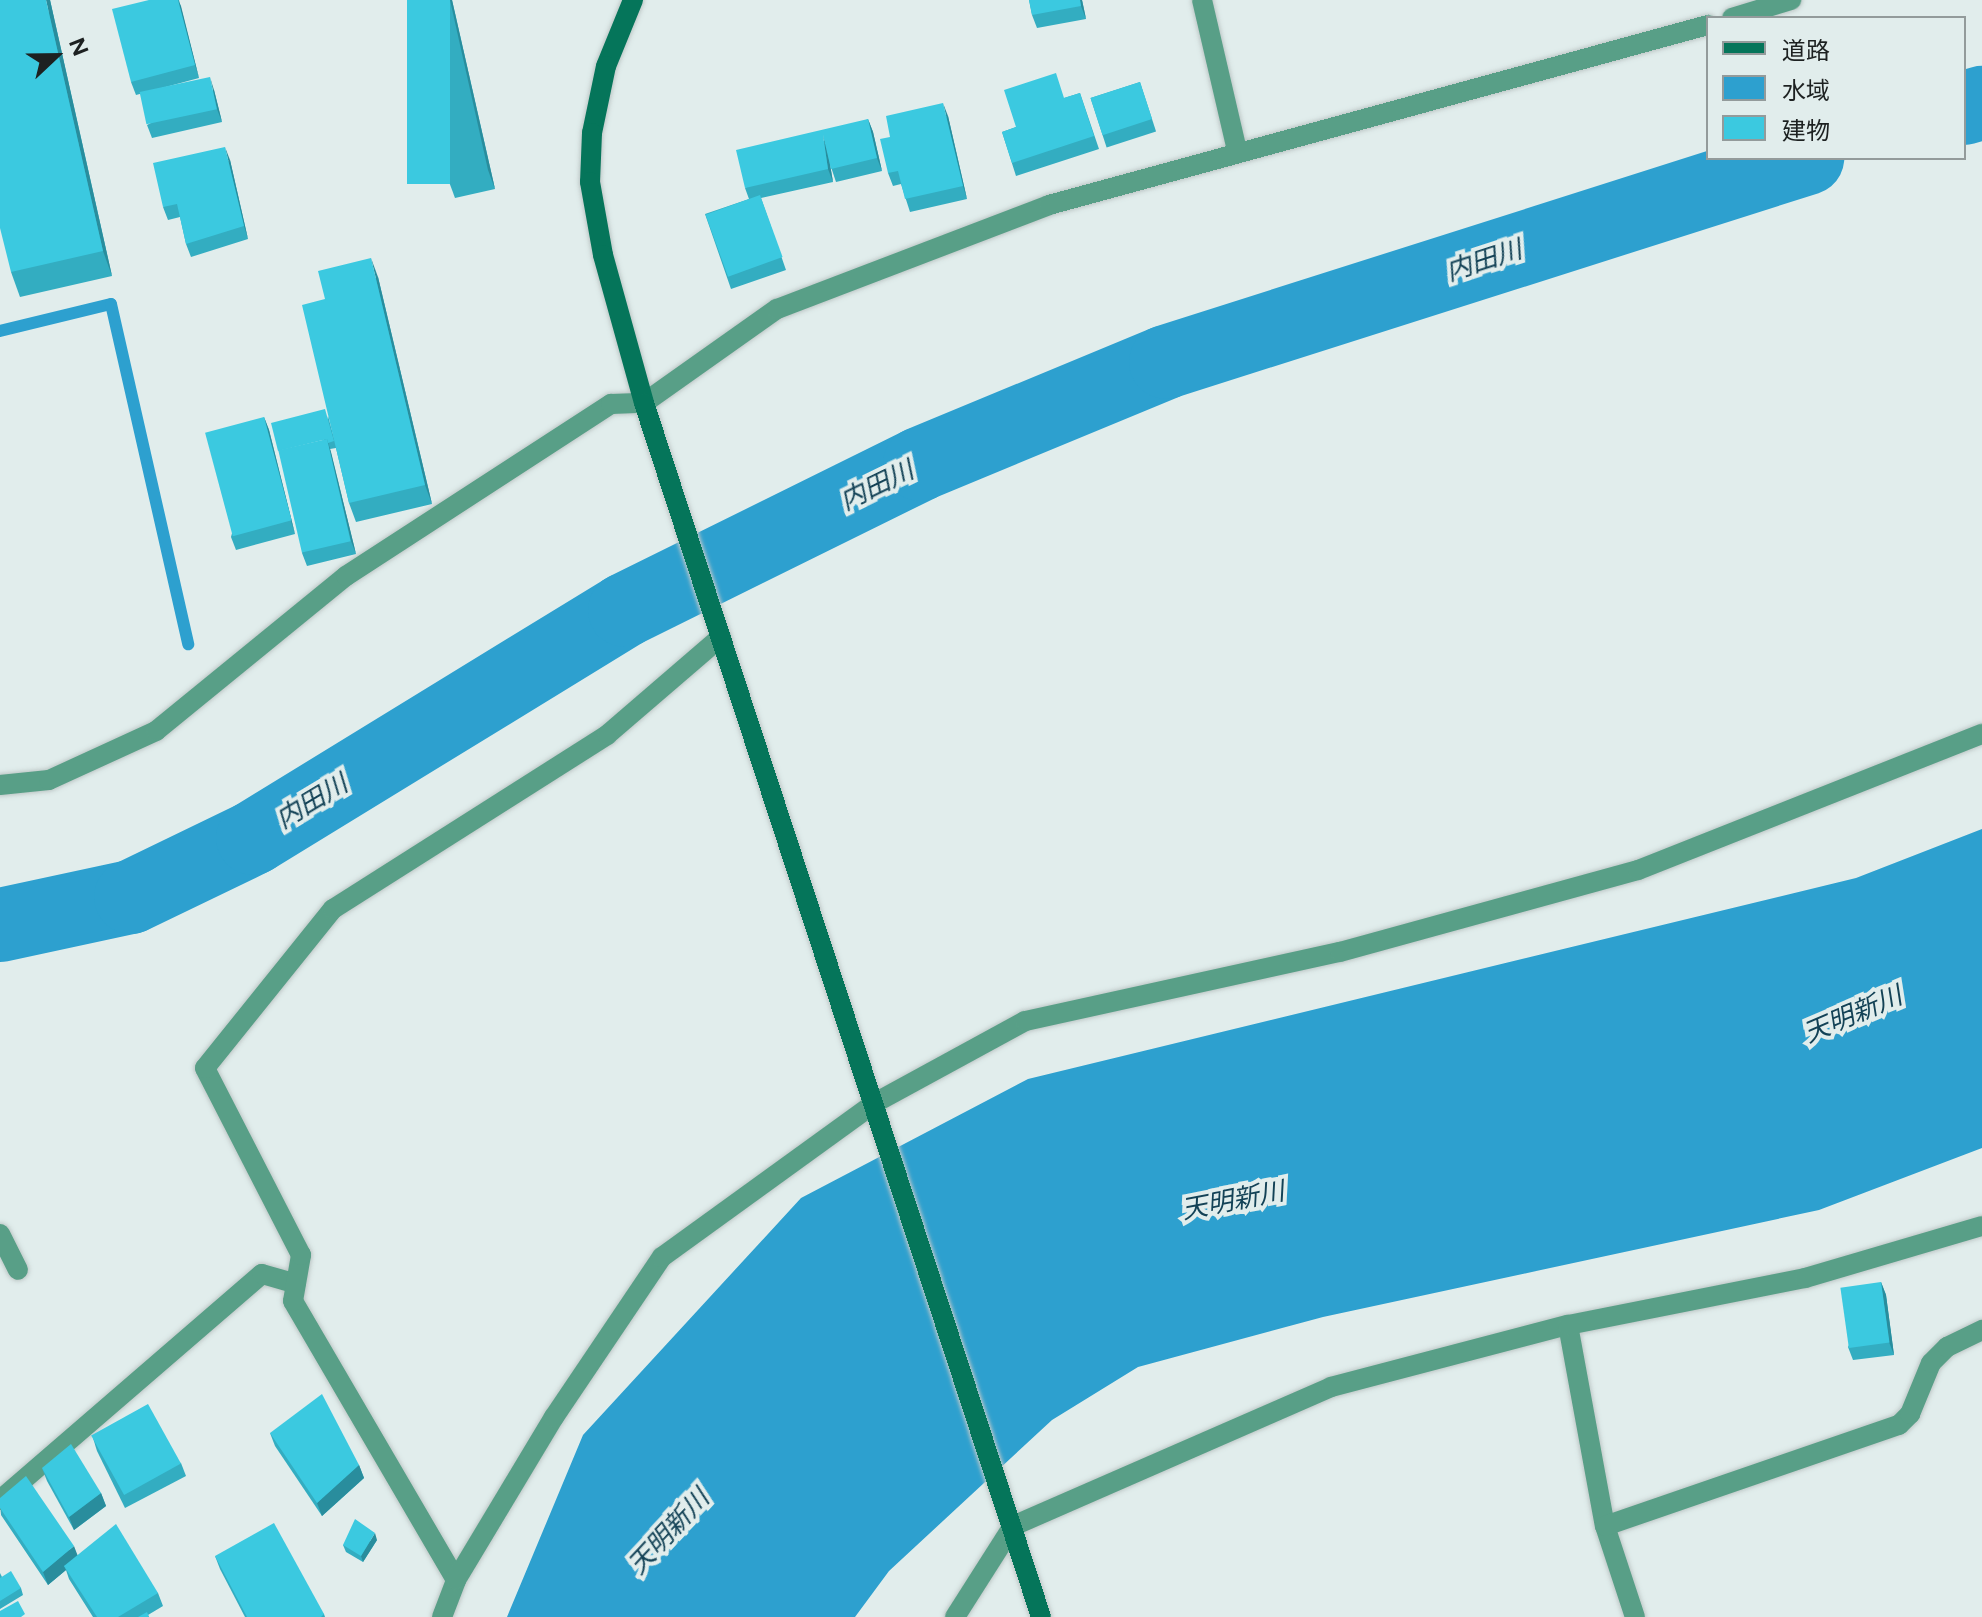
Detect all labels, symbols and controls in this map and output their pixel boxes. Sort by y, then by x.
north arrow [16,16,96,96]
legend [1706,16,1966,160]
text: N [63,34,94,60]
text: 道路 [1782,36,1830,65]
text: 水域 [1782,76,1830,105]
text: 建物 [1782,116,1830,145]
water label: 内田川 [1442,234,1526,288]
water label: 内田川 [835,455,919,517]
water label: 内田川 [271,769,353,835]
water label: 天明新川 [1799,980,1907,1050]
water label: 天明新川 [1179,1176,1287,1226]
water label: 天明新川 [622,1483,716,1581]

